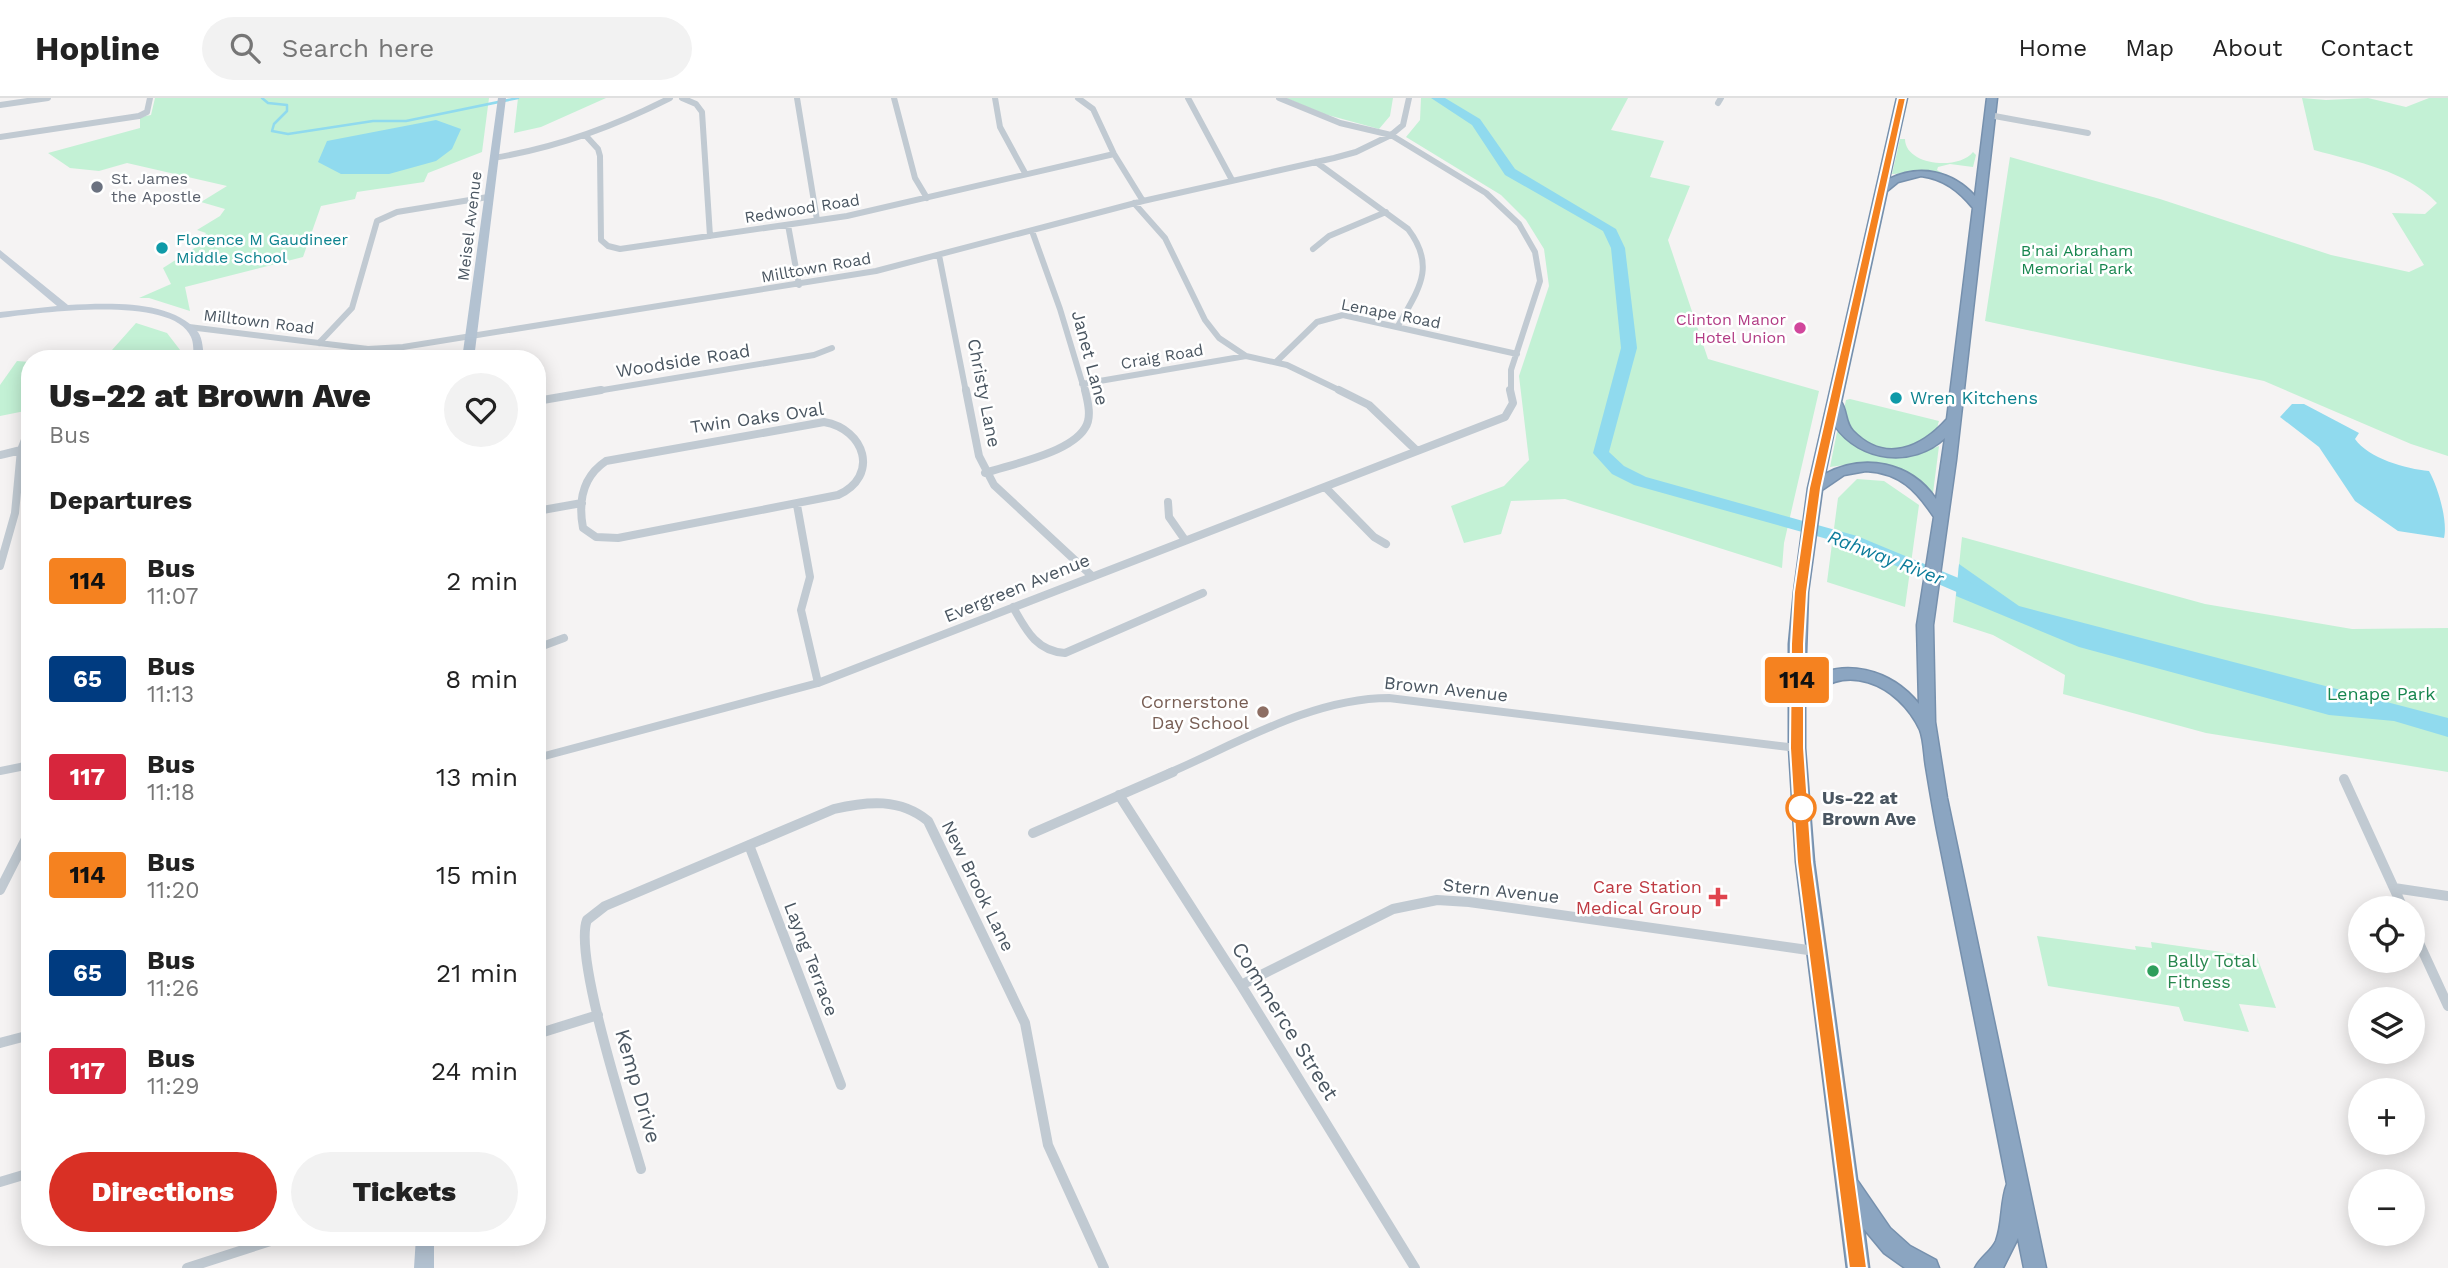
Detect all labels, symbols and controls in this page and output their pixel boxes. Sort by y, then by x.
search box [202,17,692,80]
text: Hopline [35,29,160,68]
icon: search [226,29,264,67]
text: Search here [282,33,434,63]
text: Home [2019,34,2087,62]
text: Map [2125,34,2174,62]
text: About [2212,34,2282,62]
text: Contact [2320,34,2413,62]
place label: St. James the Apostle [111,169,201,206]
street label: Meisel Avenue [453,170,486,282]
marker: St. James the Apostle [89,179,105,195]
street label: Redwood Road [743,190,861,227]
place label: Florence M Gaudineer Middle School [176,230,349,267]
marker: Florence M Gaudineer Middle School [154,240,170,256]
park label: B'nai Abraham Memorial Park [2021,241,2133,278]
street label: Milltown Road [760,248,873,287]
street label: Lenape Road [1339,295,1442,332]
street label: Milltown Road [203,305,315,338]
street label: Janet Lane [1068,308,1113,408]
place label: Clinton Manor Hotel Union [1676,310,1786,347]
marker: Clinton Manor Hotel Union [1792,320,1808,336]
street label: Christy Lane [964,337,1005,449]
street label: Woodside Road [614,340,752,381]
street label: Craig Road [1119,340,1205,373]
button: heart [444,373,518,447]
text: Us-22 at Brown Ave [49,376,371,415]
place label: Wren Kitchens [1910,387,2038,408]
marker: Wren Kitchens [1888,390,1904,406]
street label: Twin Oaks Oval [689,398,825,437]
text: Bus [49,422,90,449]
text: Departures [49,485,192,515]
water label: Rahway River [1825,525,1947,590]
street label: Evergreen Avenue [941,549,1093,626]
text: Bus [147,553,195,583]
text: 2 min [446,566,518,596]
text: 114 [69,567,106,595]
text: 11:07 [147,583,199,610]
text: Bus [147,651,195,681]
line badge: 114 [1757,657,1837,703]
text: 8 min [445,664,518,694]
text: 65 [73,665,102,693]
text: 114 [1779,666,1815,694]
street label: Brown Avenue [1383,672,1509,705]
text: 11:13 [147,681,194,708]
park label: Lenape Park [2327,683,2435,704]
place label: Cornerstone Day School [1141,691,1249,733]
marker: Cornerstone Day School [1255,704,1271,720]
text: Bus [147,749,195,779]
text: 13 min [436,762,518,792]
text: 117 [70,763,105,791]
text: 11:18 [147,779,195,806]
place label: Us-22 at Brown Ave [1822,787,1916,829]
marker: Us-22 at Brown Ave [1786,793,1816,823]
street label: New Brook Lane [938,817,1019,955]
text: Bus [147,847,195,877]
text: 15 min [436,860,518,890]
text: 114 [69,861,106,889]
street label: Stern Avenue [1442,874,1560,907]
place label: Care Station Medical Group [1576,876,1702,918]
text: 11:20 [147,877,199,904]
marker: Care Station Medical Group [1708,887,1728,907]
map controls [2348,896,2425,1246]
button: locate [2348,896,2425,973]
street label: Layng Terrace [780,899,843,1019]
street label: Commerce Street [1227,937,1344,1105]
text: Bus [147,945,195,975]
place label: Bally Total Fitness [2167,950,2257,992]
text: 21 min [436,958,518,988]
text: 65 [73,959,102,987]
marker: Bally Total Fitness [2145,963,2161,979]
text: 11:26 [147,975,199,1002]
button: layers [2348,987,2425,1064]
street label: Kemp Drive [610,1026,667,1146]
text: Bus [147,1043,195,1073]
text: 24 min [431,1056,518,1086]
text: 117 [70,1057,105,1085]
text: 11:29 [147,1073,199,1100]
button: + [2348,1078,2425,1155]
button: Directions [49,1152,277,1232]
button: Tickets [291,1152,518,1232]
button: − [2348,1169,2425,1246]

